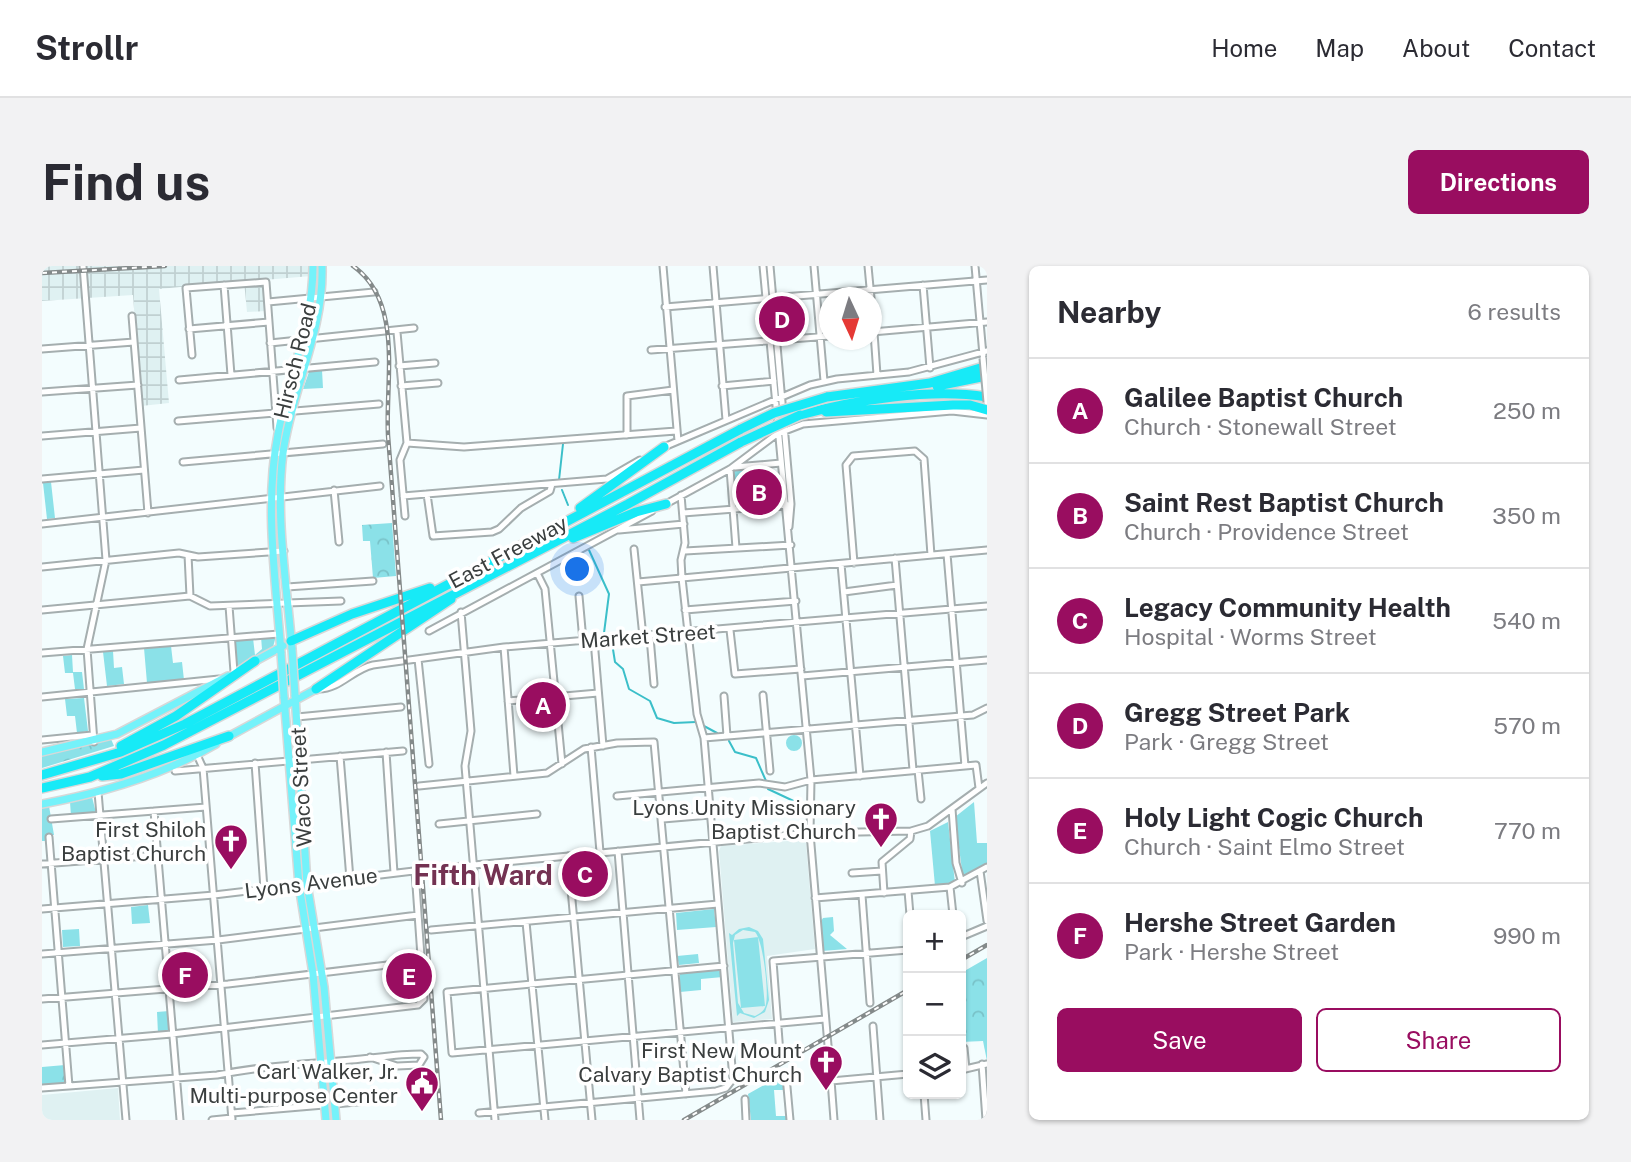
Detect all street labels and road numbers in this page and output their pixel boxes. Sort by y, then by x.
street label: Hirsch Road [269,301,321,421]
street label: East Freeway [444,510,572,594]
street label: Market Street [579,619,717,653]
street label: Waco Street [285,726,317,848]
street label: Lyons Avenue [243,862,379,904]

